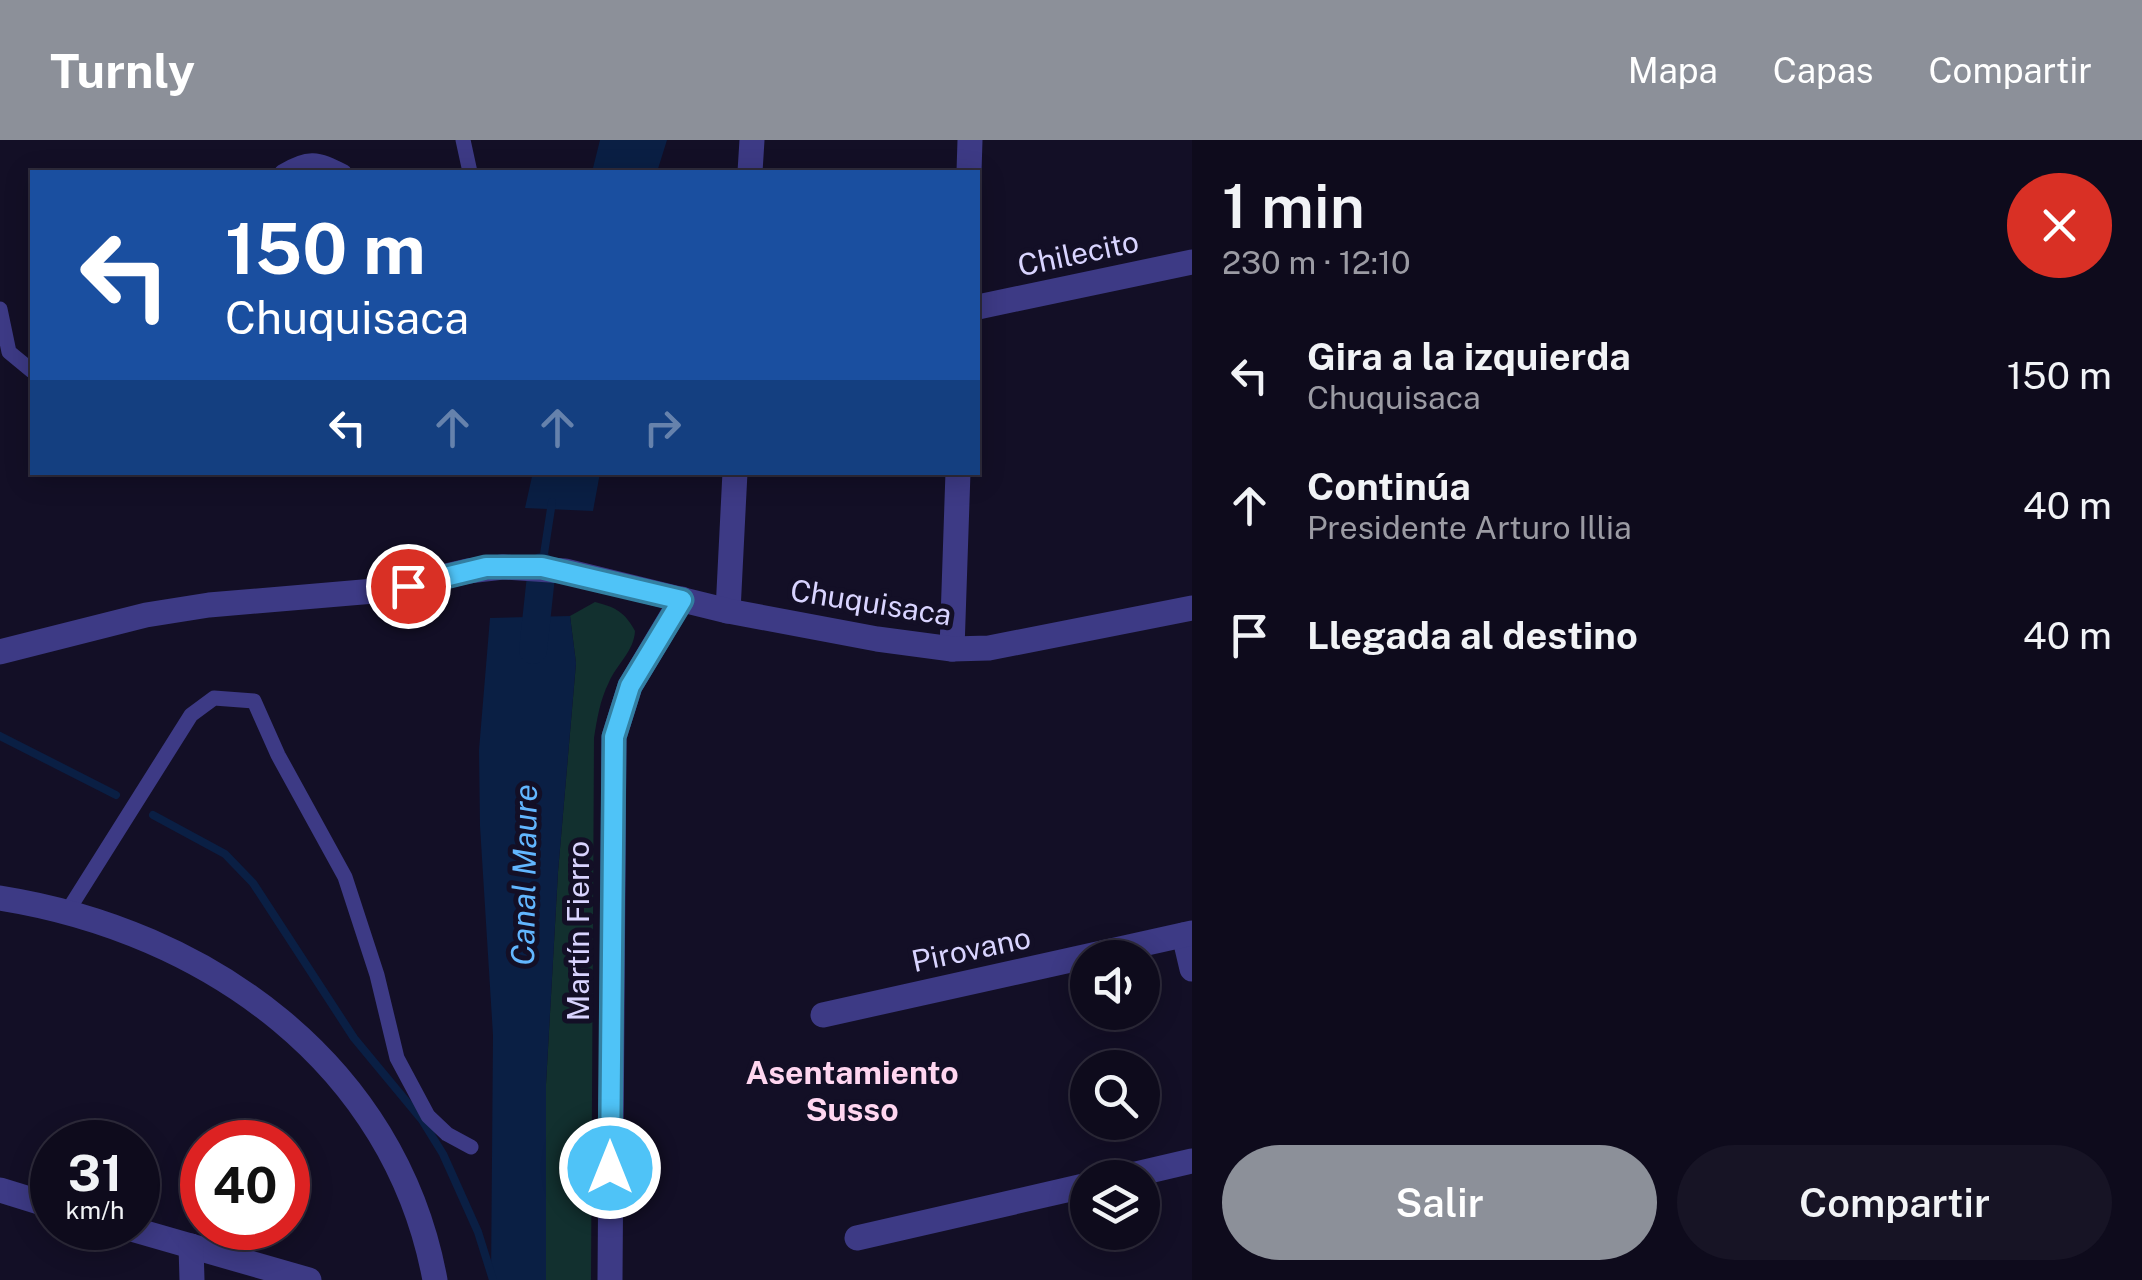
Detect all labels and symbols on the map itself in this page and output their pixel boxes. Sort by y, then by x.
street label: Chilecito [1014,223,1142,283]
pin [366,544,451,629]
street label: Chuquisaca [788,571,954,633]
water label: Canal Maure [504,784,544,966]
street label: Martín Fierro [560,841,596,1021]
street label: Pirovano [908,919,1034,979]
district label: Asentamiento Susso [745,1054,959,1128]
position arrow [558,1116,662,1220]
speed limit sign: 40 [180,1120,310,1250]

